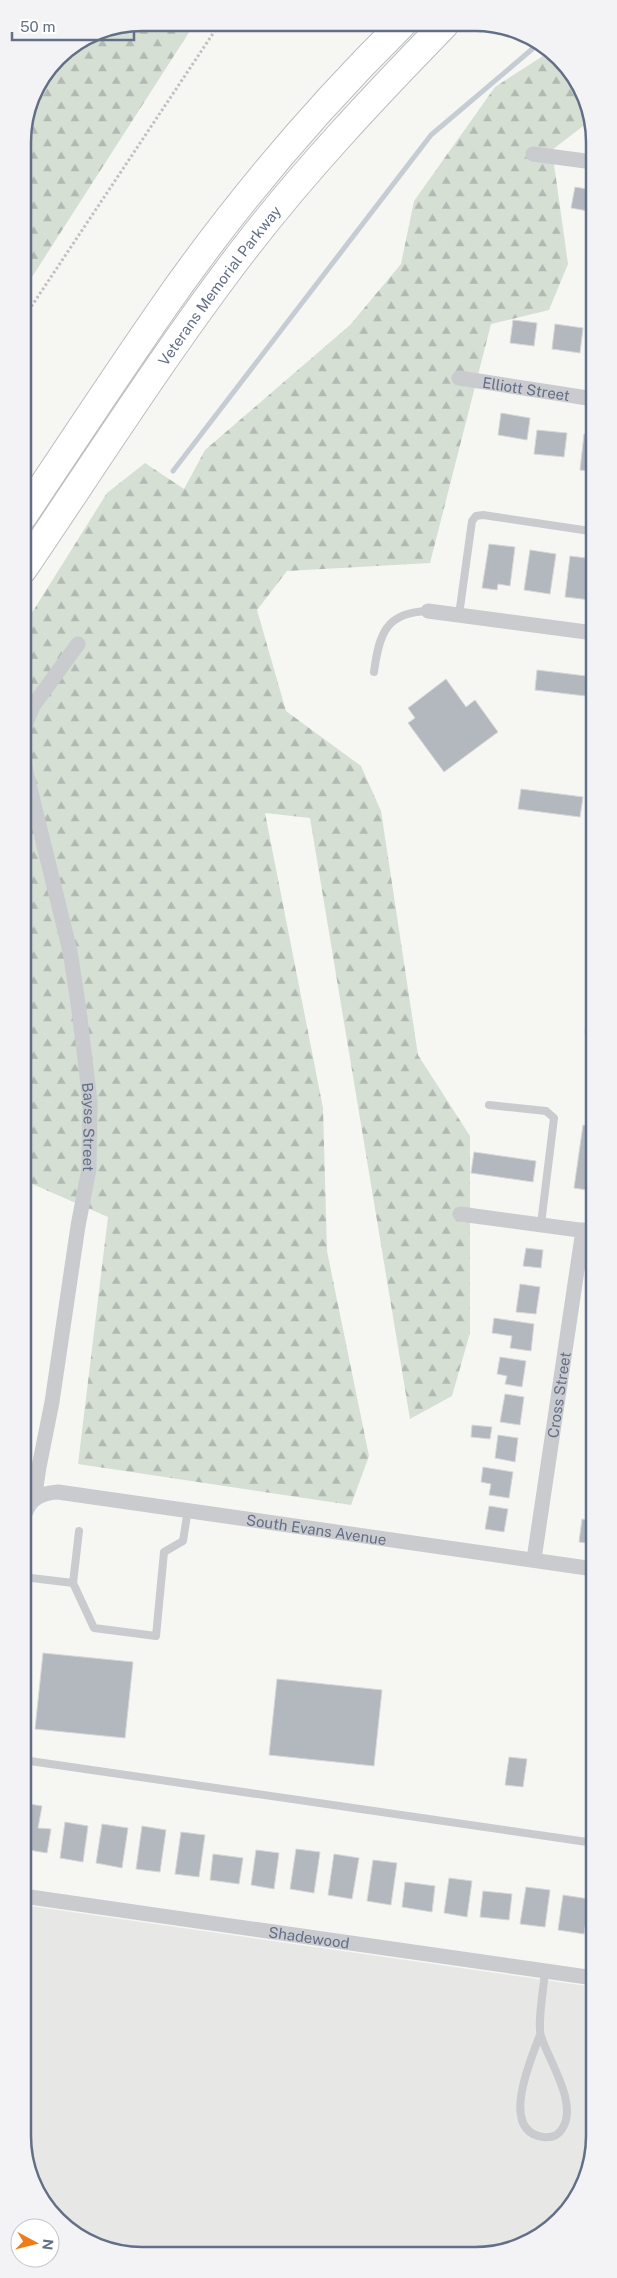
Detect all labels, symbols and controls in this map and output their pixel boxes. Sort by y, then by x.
scale bar [12,10,135,42]
text: 50 m [20,18,55,35]
street label: Veterans Memorial Parkway [154,202,284,368]
street label: Elliott Street [481,373,571,404]
street label: Bayse Street [79,1081,99,1172]
street label: Cross Street [544,1350,573,1439]
street label: South Evans Avenue [245,1511,388,1548]
street label: Shadewood [267,1923,351,1951]
north arrow [10,2218,60,2268]
text: N [39,2238,57,2251]

